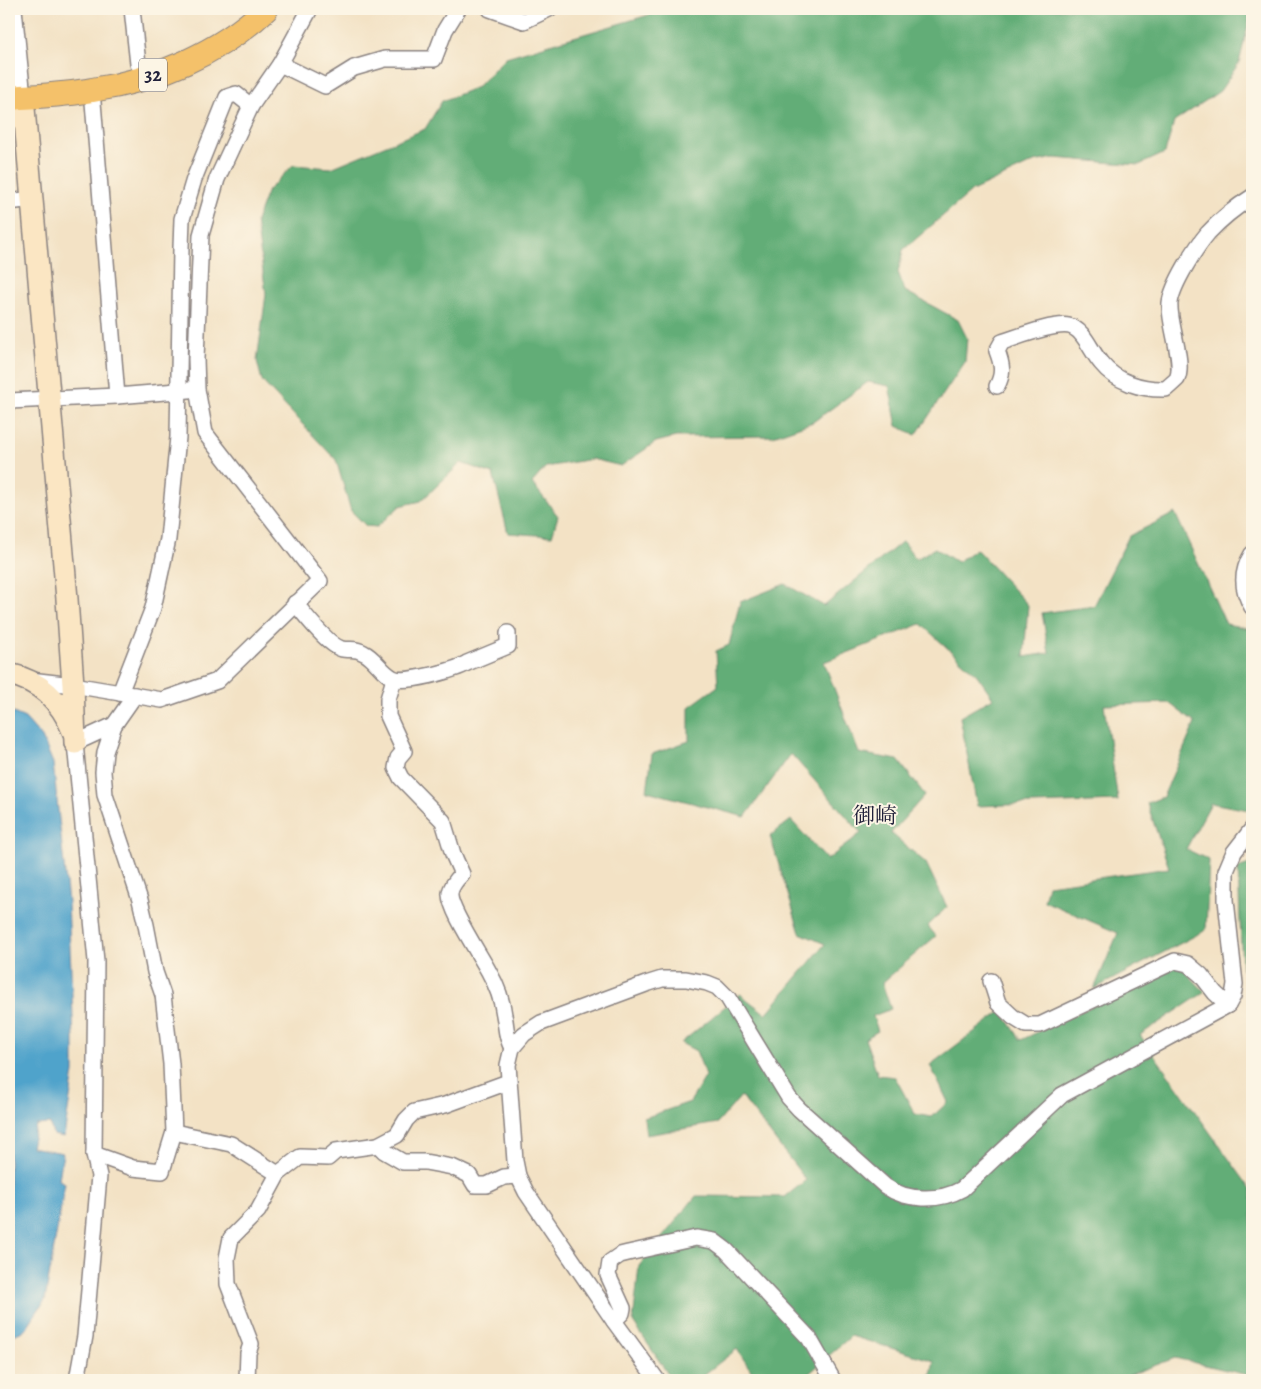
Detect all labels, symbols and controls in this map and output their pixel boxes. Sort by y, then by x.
road number: 32 [139,58,167,92]
district label: 御崎 [853,801,897,831]

